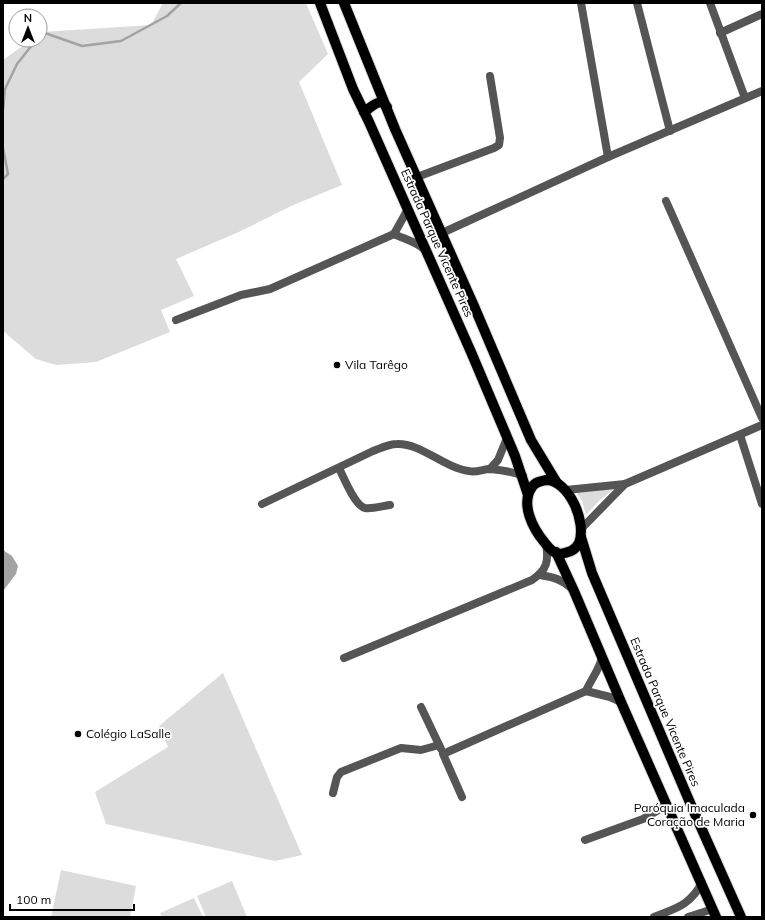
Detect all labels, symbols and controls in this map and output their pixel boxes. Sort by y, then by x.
north arrow [8,8,48,48]
text: N [24,11,32,25]
street label: Estrada Parque Vicente Pires [398,166,477,319]
place label: Vila Tarêgo [345,357,408,372]
marker: Vila Tarêgo [332,360,342,370]
street label: Estrada Parque Vicente Pires [627,635,704,789]
place label: Colégio LaSalle [86,726,171,741]
marker: Colégio LaSalle [73,729,83,739]
place label: Paróquia Imaculada Coração de Maria [634,800,745,829]
marker: Paróquia Imaculada Coração de Maria [748,810,758,820]
scale bar [10,886,134,912]
text: 100 m [16,892,51,907]

